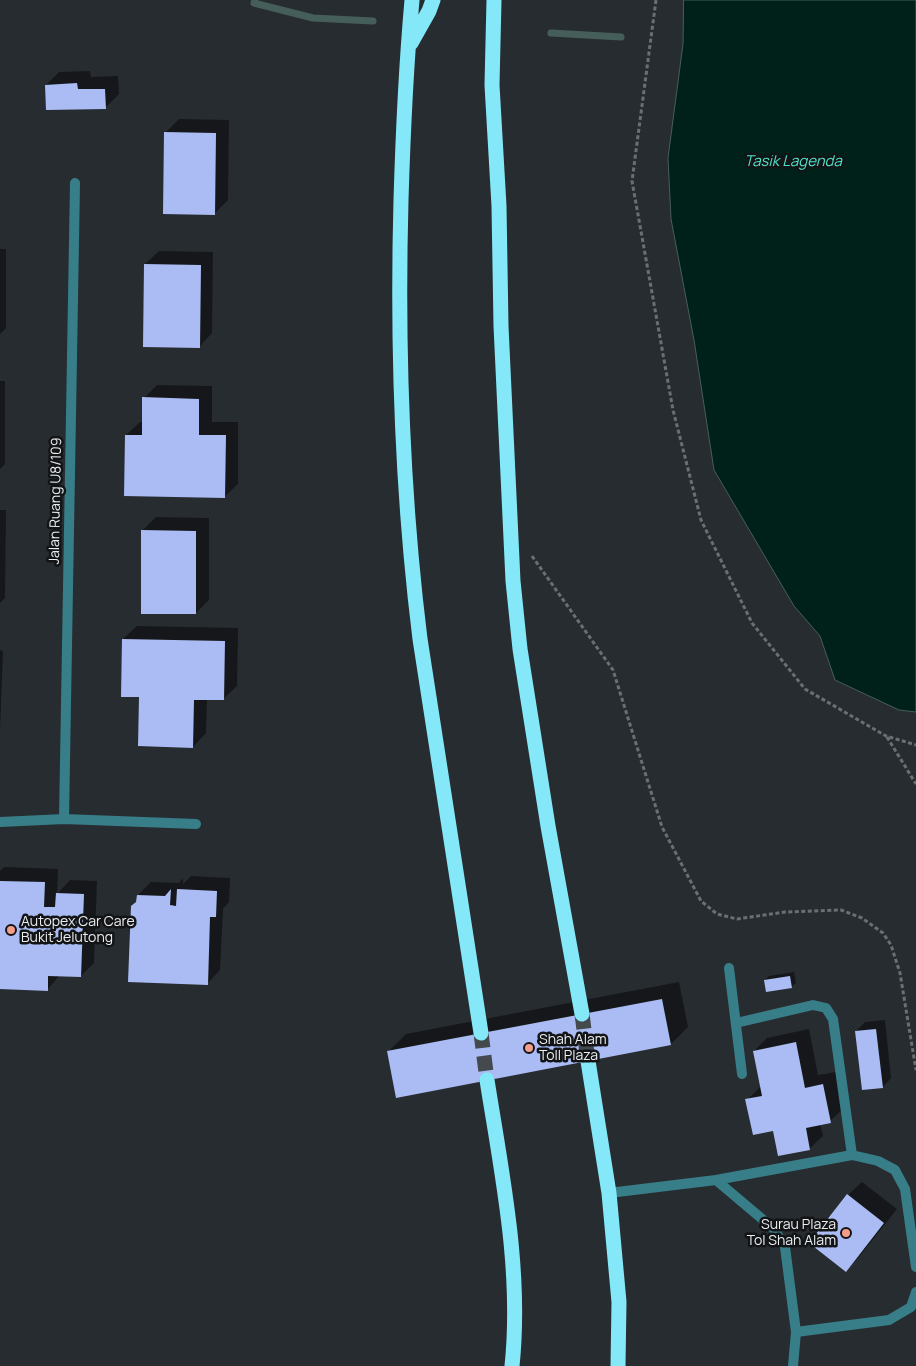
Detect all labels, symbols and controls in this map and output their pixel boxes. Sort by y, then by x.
water label: Tasik Lagenda [744,153,842,171]
street label: Jalan Ruang U8/109 [46,437,66,565]
place label: Autopex Car Care Bukit Jelutong [21,914,135,946]
marker: Autopex Car Care Bukit Jelutong [5,924,17,936]
place label: Shah Alam Toll Plaza [539,1032,607,1064]
marker: Shah Alam Toll Plaza [523,1042,535,1054]
place label: Surau Plaza Tol Shah Alam [747,1217,836,1250]
marker: Surau Plaza Tol Shah Alam [840,1227,852,1239]

